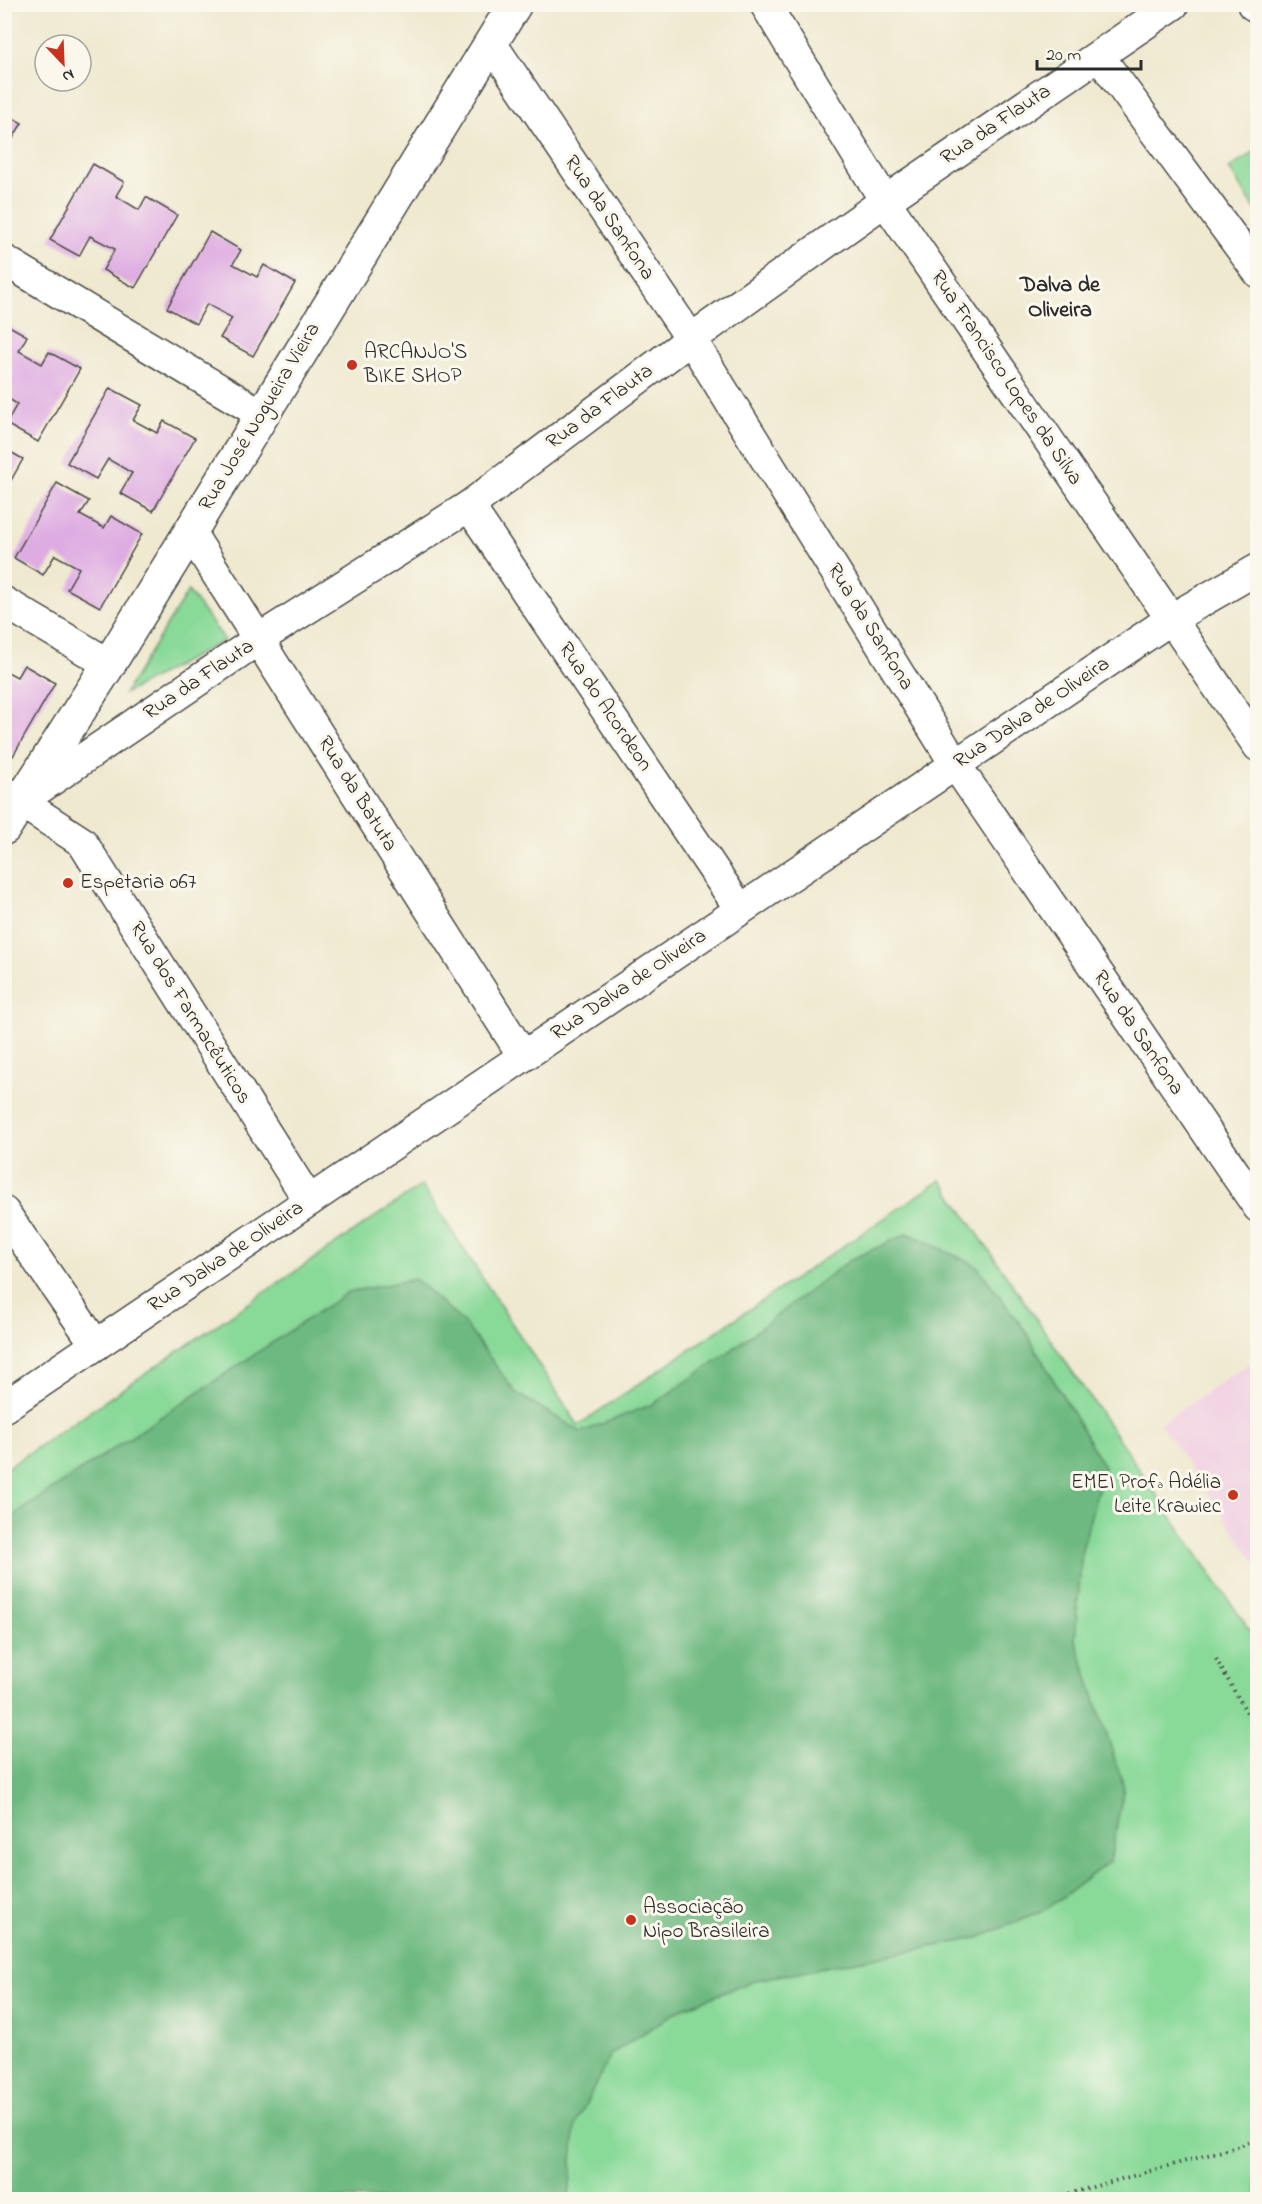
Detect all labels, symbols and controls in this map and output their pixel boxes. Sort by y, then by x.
north arrow [33,33,93,93]
scale bar [1037,33,1140,71]
text: 20 m [1046,43,1081,69]
text: N [58,62,78,88]
street label: Rua da Flauta [935,77,1057,173]
street label: Rua da Sanfona [556,150,662,286]
street label: Rua Francisco Lopes da Silva [923,264,1089,492]
district label: Dalva de Oliveira [1019,270,1101,327]
street label: Rua José Nogueira Vieira [192,317,330,518]
place label: ARCANJO'S BIKE SHOP [363,338,467,392]
street label: Rua da Flauta [540,357,660,457]
marker: ARCANJO'S BIKE SHOP [345,358,359,372]
street label: Rua da Sanfona [819,558,921,696]
street label: Rua da Flauta [138,632,260,728]
street label: Rua do Acordeon [551,636,659,778]
street label: Rua Dalva de Oliveira [948,650,1116,776]
street label: Rua da Batuta [309,730,405,858]
place label: Espetaria 067 [80,868,197,898]
marker: Espetaria 067 [61,876,75,890]
street label: Rua dos Farmacêuticos [122,916,258,1110]
street label: Rua Dalva de Oliveira [545,922,713,1048]
street label: Rua da Sanfona [1085,965,1191,1101]
street label: Rua Dalva de Oliveira [142,1194,310,1320]
place label: EMEI Profª Adélia Leite Krawiec [1071,1468,1222,1522]
marker: EMEI Profª Adélia Leite Krawiec [1226,1488,1240,1502]
place label: Associação Nipo Brasileira [643,1893,770,1947]
marker: Associação Nipo Brasileira [624,1913,638,1927]

